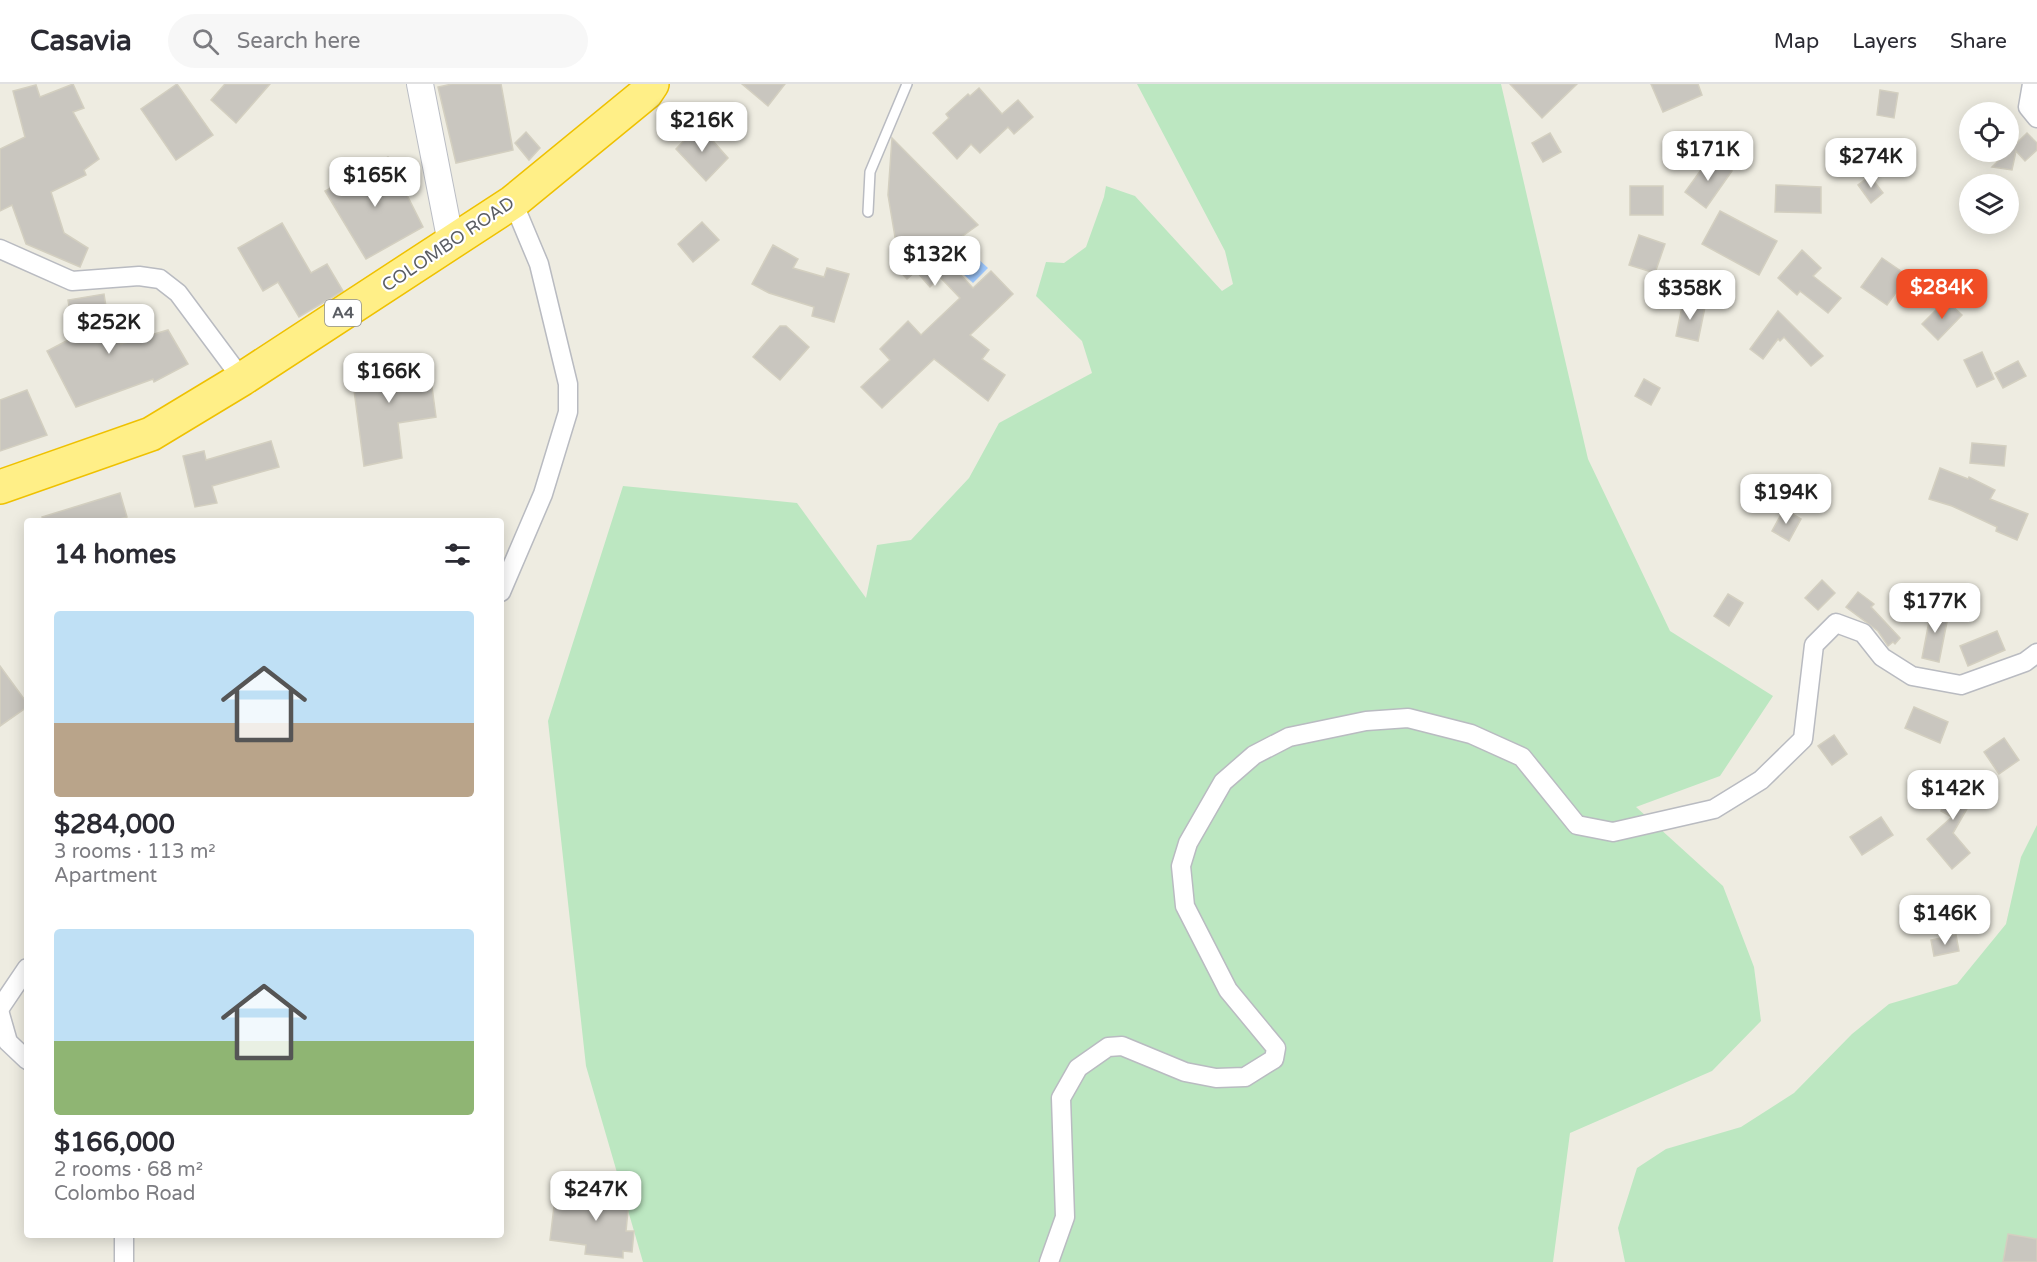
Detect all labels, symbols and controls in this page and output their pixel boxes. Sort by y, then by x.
search box [168,14,588,68]
text: Casavia [30,24,132,58]
icon: search [189,25,222,58]
text: Search here [237,28,360,54]
text: Map [1774,29,1819,54]
text: Layers [1852,29,1917,54]
text: Share [1950,29,2007,54]
pin: $216K [660,102,744,153]
map controls [1959,102,2019,234]
button: locate [1959,102,2019,162]
text: $216K [670,109,734,133]
pin: $171K [1666,131,1750,182]
text: $171K [1676,138,1740,162]
pin: $274K [1829,138,1913,189]
text: $274K [1839,145,1903,169]
pin: $165K [333,157,417,208]
text: $165K [343,164,407,188]
button: layers [1959,174,2019,234]
street label: COLOMBO ROAD [378,192,518,296]
pin: $132K [893,236,977,287]
text: $132K [903,243,967,267]
pin: $284K [1900,269,1984,320]
pin: $358K [1648,270,1732,321]
text: $284K [1910,276,1974,300]
text: $358K [1658,277,1722,301]
road number: A4 [325,300,361,326]
pin: $252K [67,304,151,355]
text: $252K [77,311,141,335]
pin: $166K [347,353,431,404]
text: $166K [357,360,421,384]
pin: $194K [1744,474,1828,525]
text: $194K [1754,481,1818,505]
icon: filters [441,538,474,571]
text: 14 homes [54,539,176,570]
pin: $177K [1893,583,1977,634]
text: $177K [1903,590,1967,614]
icon: home [210,650,318,758]
pin: $142K [1911,770,1995,821]
text: $142K [1921,777,1985,801]
text: $284,000 [54,809,175,840]
text: 3 rooms · 113 m² [54,840,216,864]
text: Apartment [54,864,157,888]
pin: $146K [1903,895,1987,946]
text: $146K [1913,902,1977,926]
icon: home [210,968,318,1076]
text: $166,000 [54,1127,175,1158]
text: 2 rooms · 68 m² [54,1158,203,1182]
pin: $247K [554,1171,638,1222]
text: $247K [564,1178,628,1202]
text: Colombo Road [54,1182,195,1206]

